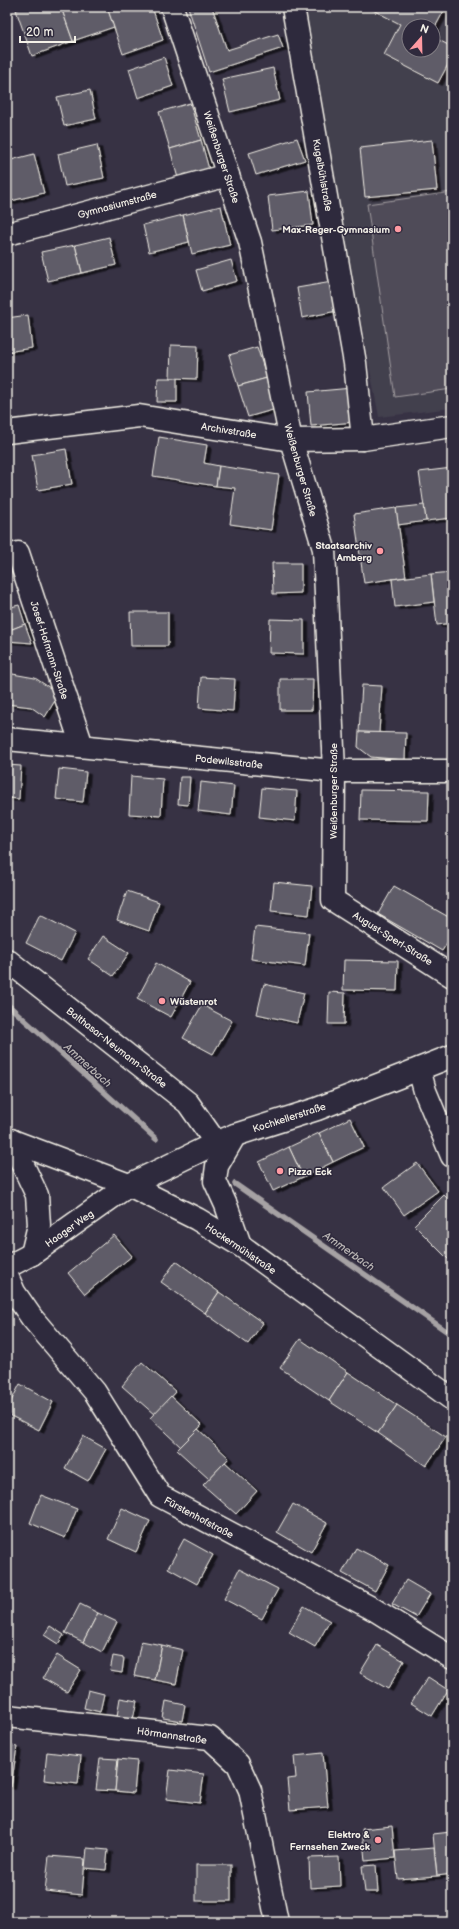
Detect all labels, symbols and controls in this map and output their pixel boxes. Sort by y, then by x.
scale bar [20,18,75,44]
north arrow [401,18,441,58]
text: N [418,22,430,37]
text: 20 m [26,25,53,40]
street label: Weißenburger Straße [200,110,242,205]
street label: Kugelbühlstraße [310,138,334,212]
street label: Gymnasiumstraße [76,189,158,221]
place label: Max-Reger-Gymnasium [282,224,390,236]
marker: Max-Reger-Gymnasium [393,224,403,234]
street label: Archivstraße [200,421,257,441]
street label: Weißenburger Straße [281,422,319,518]
place label: Staatsarchiv Amberg [315,540,372,564]
marker: Staatsarchiv Amberg [375,546,385,556]
street label: Josef-Hofmann-Straße [27,599,71,701]
street label: Weißenburger Straße [328,743,340,839]
street label: Podewilsstraße [194,752,263,772]
street label: August-Sperl-Straße [350,909,435,968]
marker: Wüstenrot [157,996,167,1006]
place label: Wüstenrot [170,996,218,1008]
street label: Balthasar-Neumann-Straße [64,1005,169,1091]
water label: Ammerbach [60,1040,114,1090]
street label: Kochkellerstraße [251,1100,327,1135]
marker: Pizza Eck [275,1166,285,1176]
place label: Pizza Eck [288,1166,333,1178]
street label: Haager Weg [43,1208,96,1250]
street label: Hockermühlstraße [203,1221,278,1277]
water label: Ammerbach [320,1228,377,1274]
street label: Fürstenhofstraße [162,1495,235,1541]
street label: Hörmannstraße [136,1725,208,1747]
place label: Elektro & Fernsehen Zweck [290,1829,371,1853]
marker: Elektro & Fernsehen Zweck [373,1835,383,1845]

